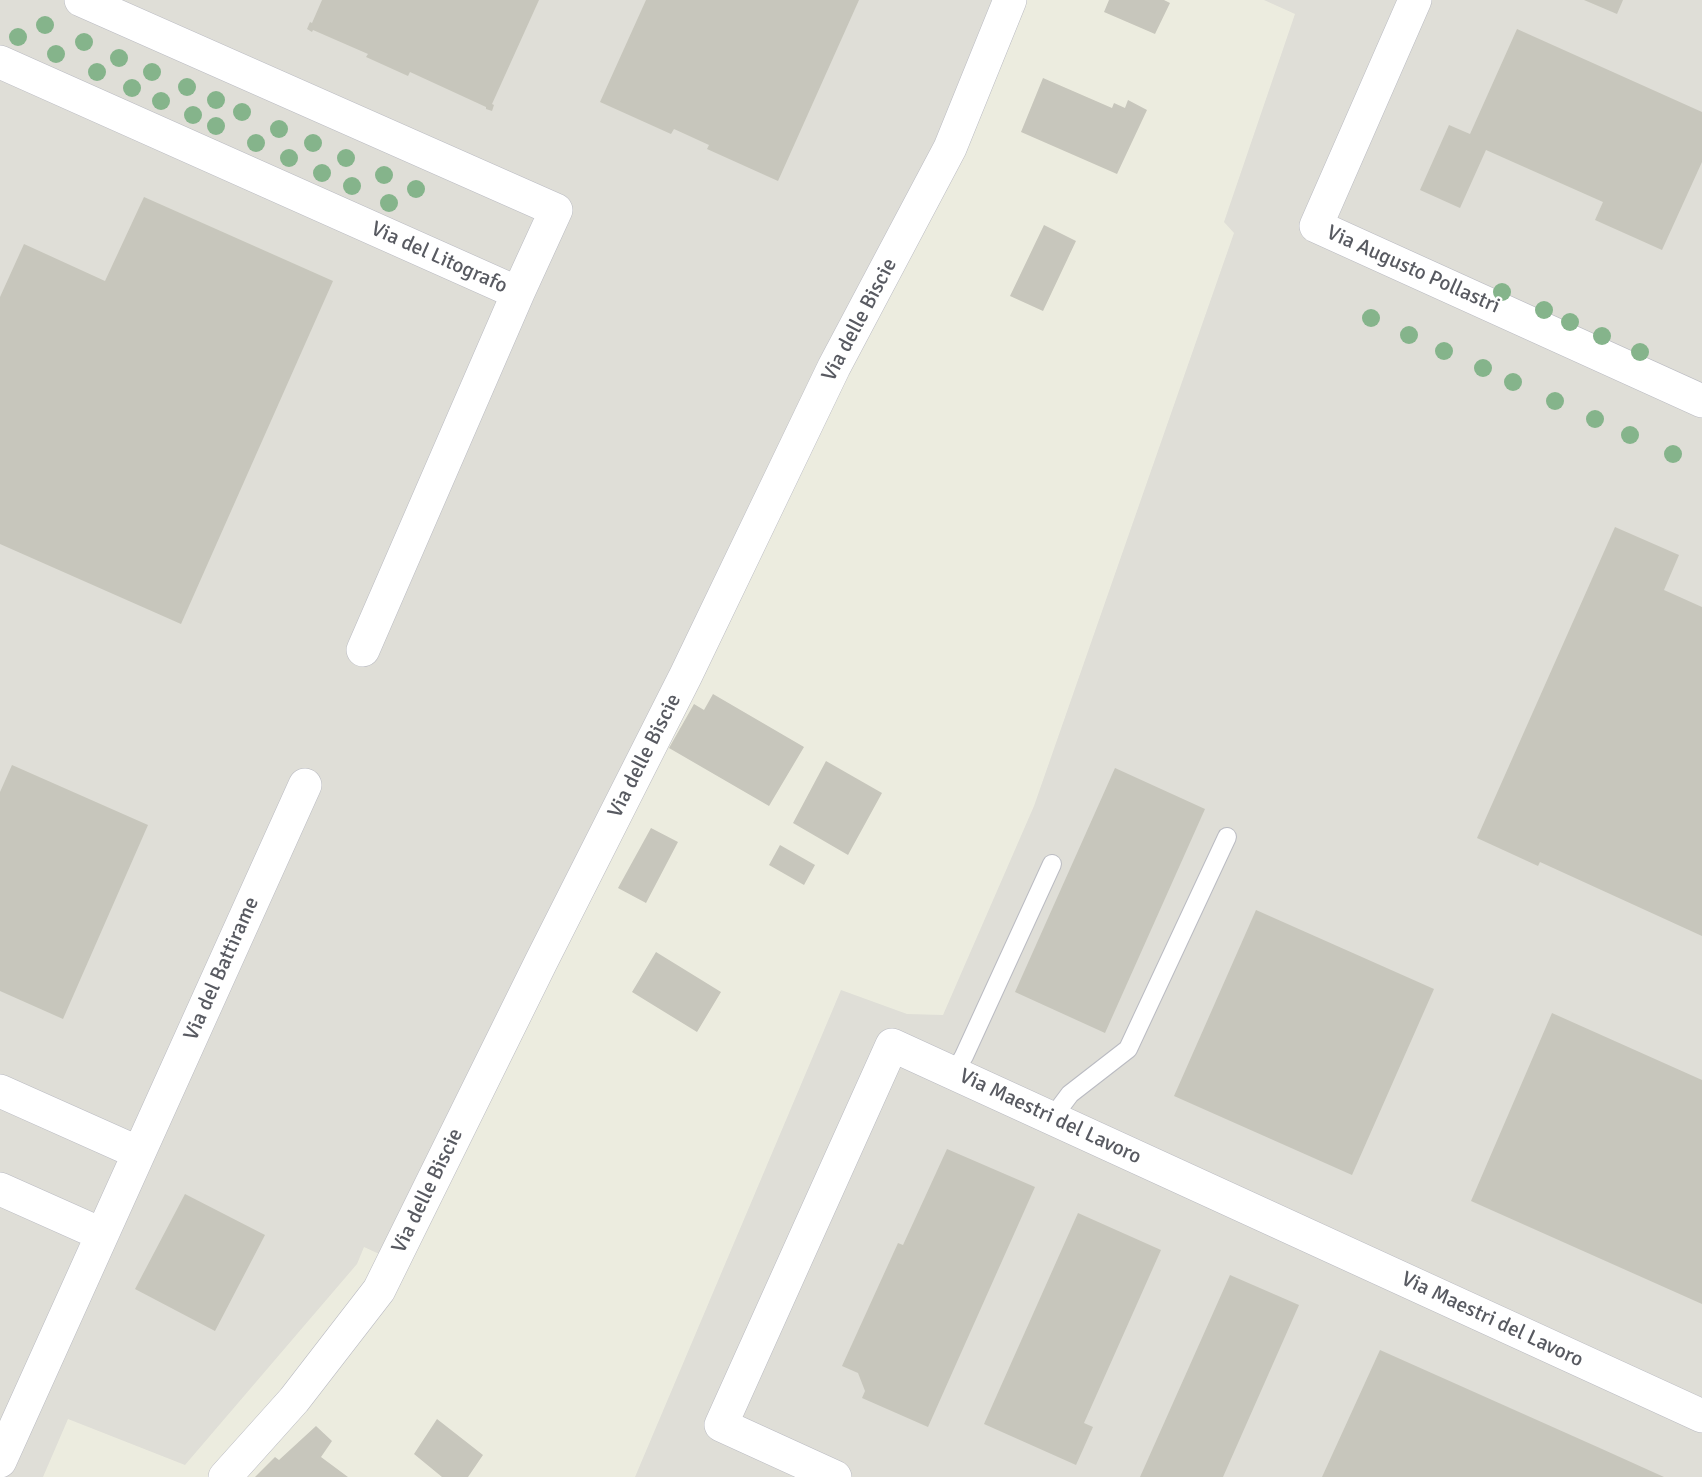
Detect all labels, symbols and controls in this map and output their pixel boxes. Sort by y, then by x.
street label: Via del Litografo [367,217,511,299]
street label: Via Augusto Pollastri [1322,220,1504,320]
street label: Via delle Biscie [817,254,903,386]
street label: Via delle Biscie [603,690,687,822]
street label: Via del Battirame [179,893,265,1045]
street label: Via Maestri del Lavoro [955,1064,1145,1170]
street label: Via delle Biscie [387,1125,469,1257]
street label: Via Maestri del Lavoro [1397,1267,1587,1373]

